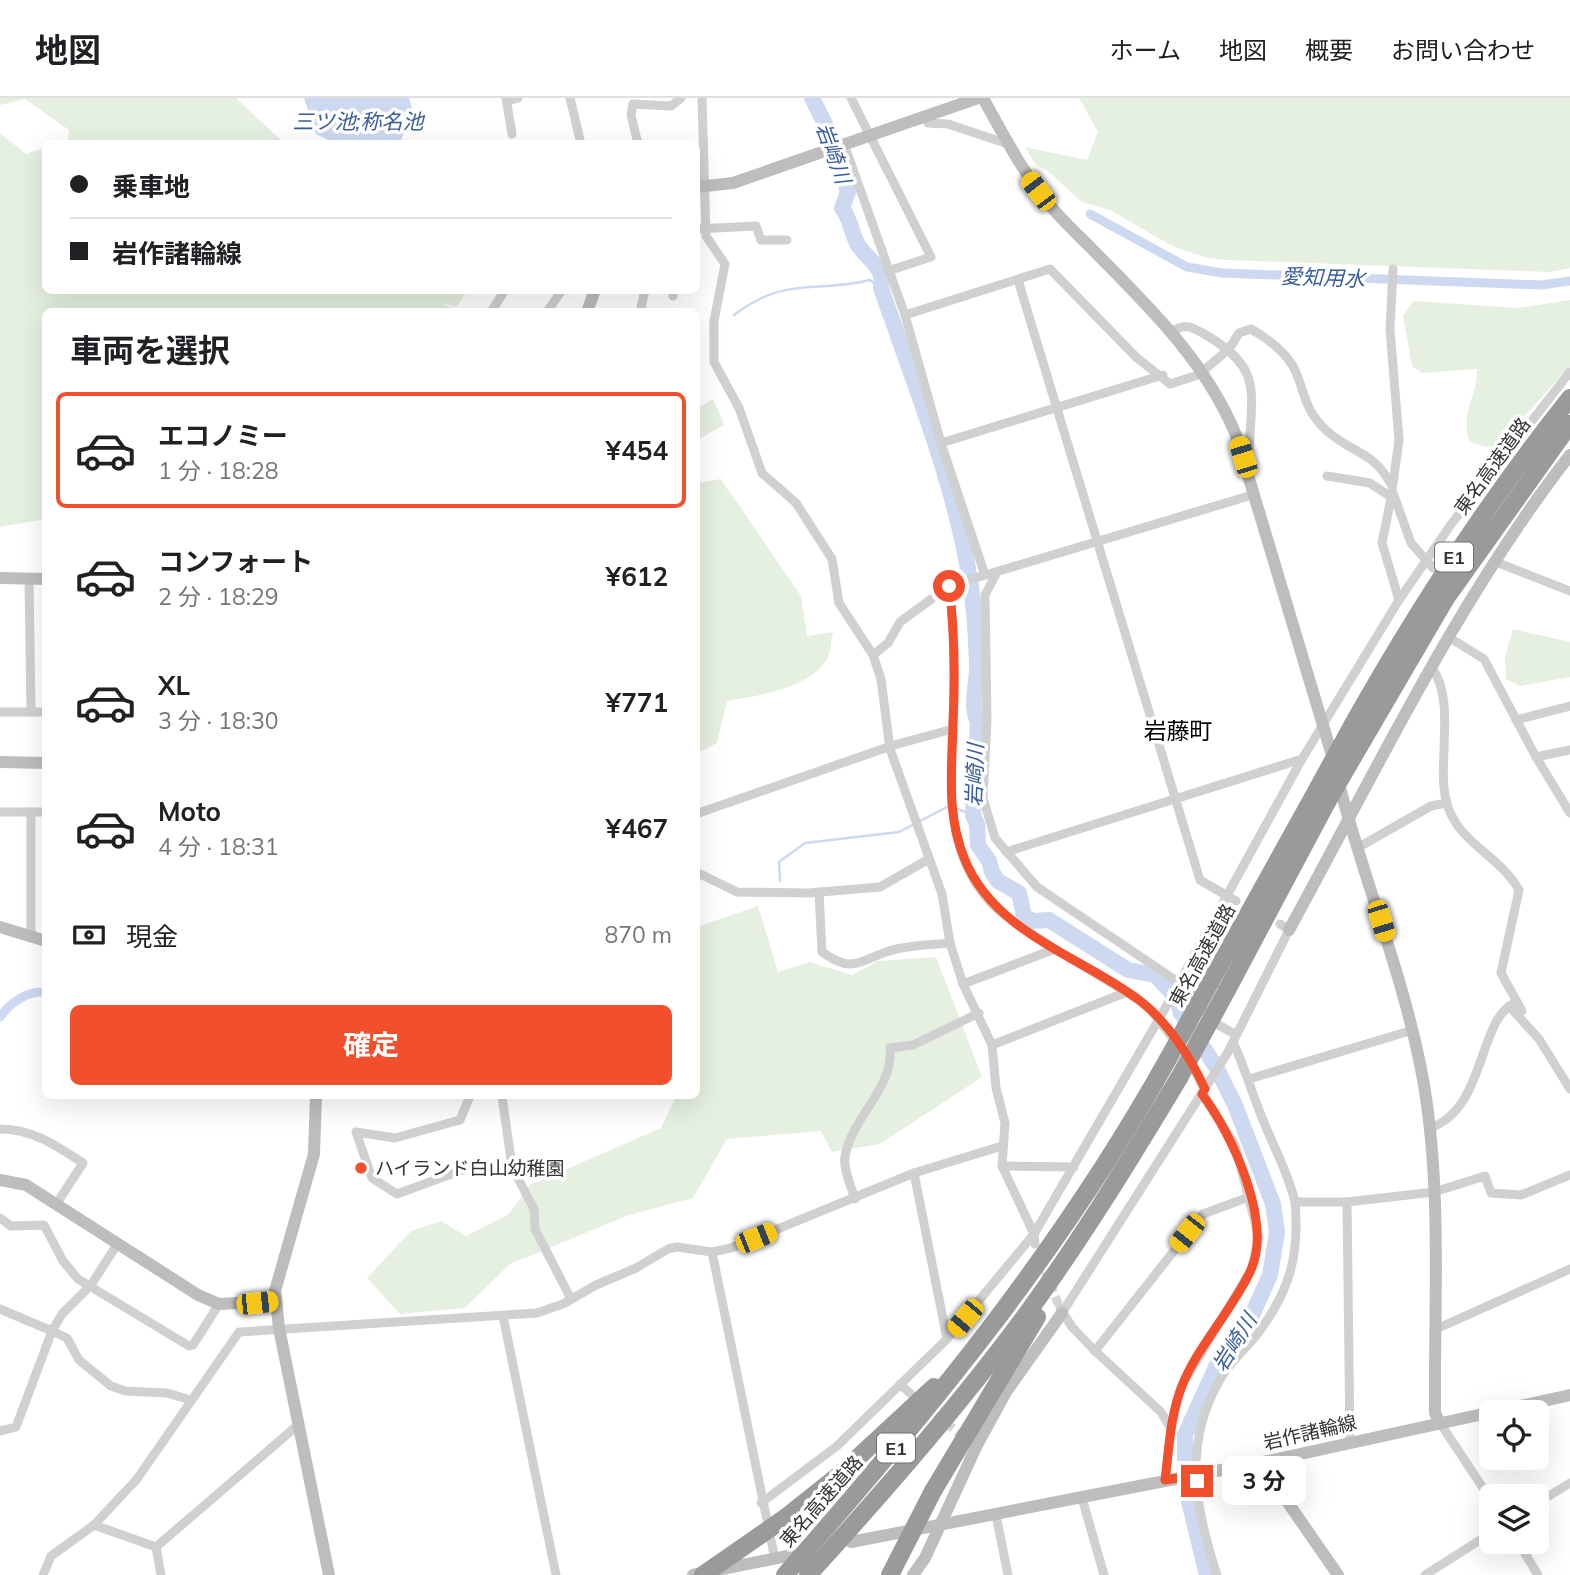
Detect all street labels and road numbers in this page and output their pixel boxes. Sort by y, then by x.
street label: 東名高速道路 [1449,413,1535,519]
road number: E1 [1435,542,1473,572]
street label: 東名高速道路 [1164,899,1240,1011]
street label: 岩作諸輪線 [1261,1410,1359,1454]
road number: E1 [877,1434,915,1462]
street label: 東名高速道路 [775,1450,867,1552]

